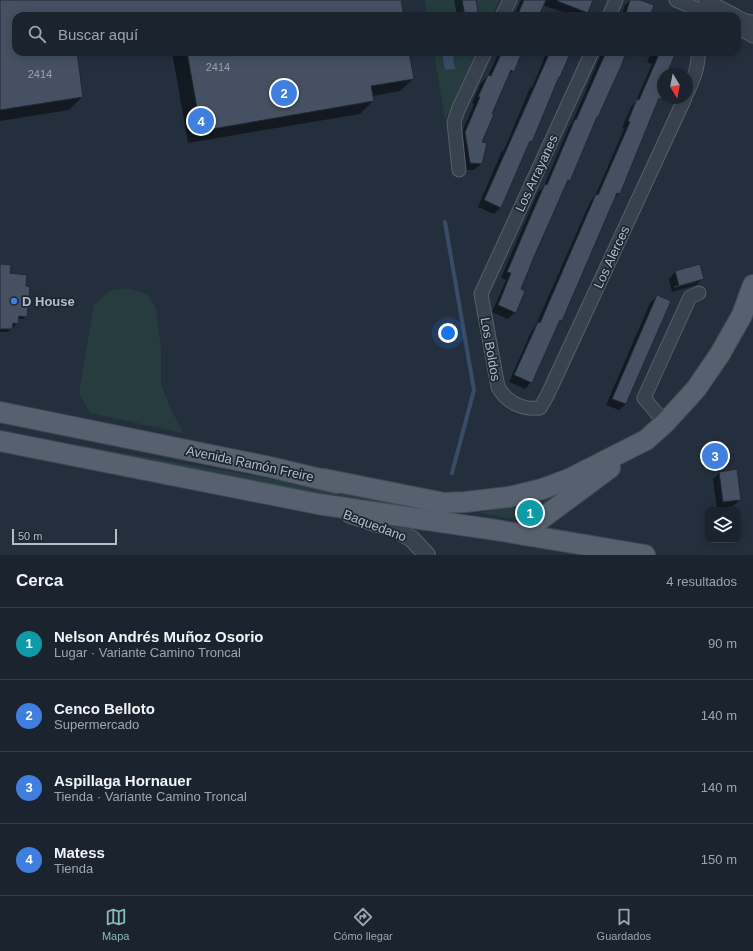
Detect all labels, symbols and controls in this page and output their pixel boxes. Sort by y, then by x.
search box [12,12,741,56]
icon: search [26,23,48,45]
text: Buscar aquí [58,26,138,43]
house number: 2414 [206,61,230,73]
house number: 2414 [28,68,52,80]
north arrow [657,68,693,104]
pin: 2 [271,78,297,108]
pin: 4 [188,106,214,136]
street label: Los Arrayanes [512,132,561,214]
street label: Los Alerces [590,223,633,291]
place label: D House [22,294,75,309]
marker: D House [9,296,19,306]
street label: Los Boldos [478,316,504,383]
your location [438,323,458,343]
pin: 3 [702,441,728,471]
street label: Avenida Ramón Freire [185,443,315,484]
pin: 1 [517,498,543,528]
street label: Baquedano [341,507,409,544]
map controls [705,507,741,543]
button: layers [705,507,741,543]
scale bar [12,527,117,546]
text: 50 m [18,530,42,542]
text: Cerca [16,571,63,590]
text: 4 resultados [666,574,737,589]
text: Nelson Andrés Muñoz Osorio [54,628,263,645]
text: 1 [25,636,33,651]
text: 90 m [708,636,737,651]
text: Lugar · Variante Camino Troncal [54,645,241,660]
text: Cenco Belloto [54,700,155,717]
text: 2 [25,708,33,723]
text: 140 m [701,708,737,723]
text: Supermercado [54,717,139,732]
text: Aspillaga Hornauer [54,772,192,789]
text: 3 [25,780,33,795]
text: 140 m [701,780,737,795]
text: Tienda · Variante Camino Troncal [54,789,247,804]
text: Matess [54,844,105,861]
text: 4 [25,852,33,867]
text: 150 m [701,852,737,867]
text: Tienda [54,861,93,876]
tab: Mapa [102,906,129,942]
tab: Cómo llegar [333,906,393,942]
tab: Guardados [597,906,651,942]

